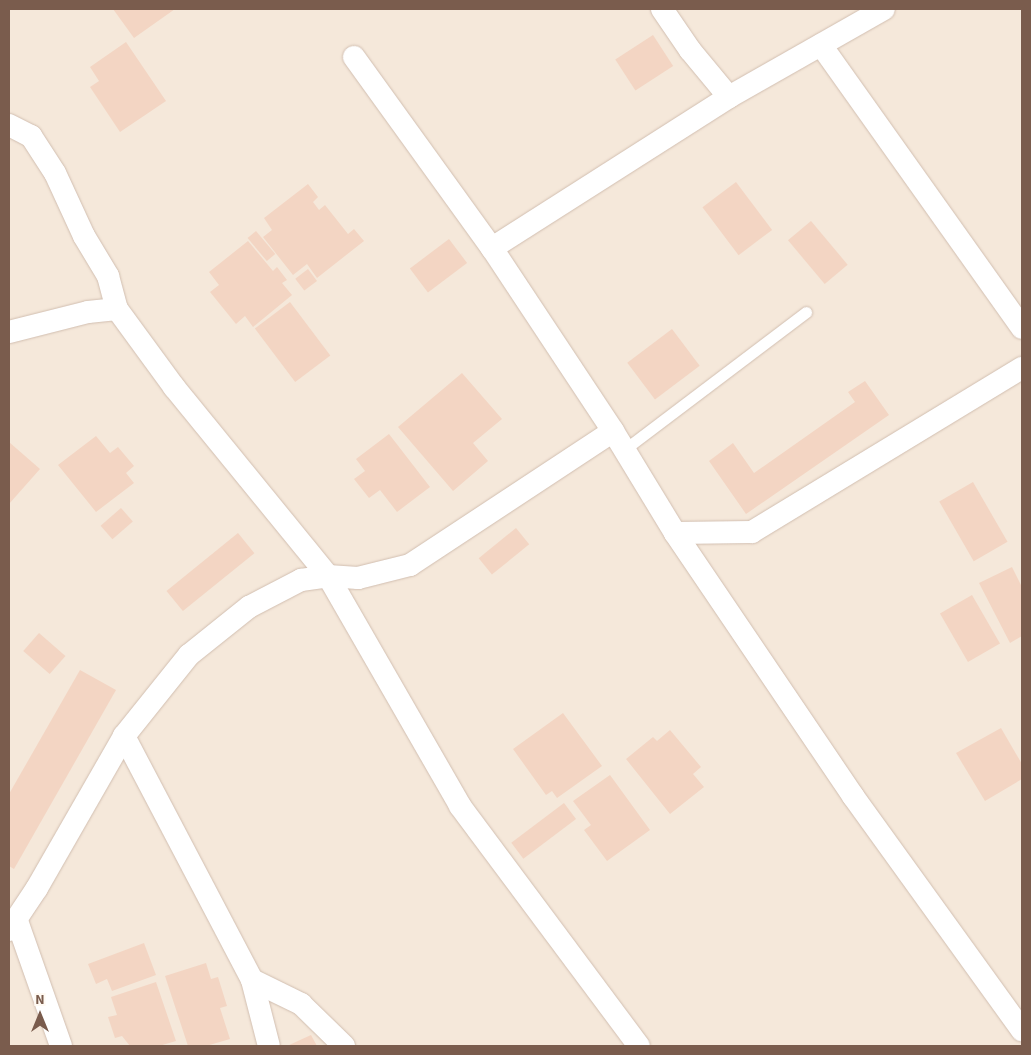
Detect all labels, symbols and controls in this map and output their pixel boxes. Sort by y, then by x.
north arrow [15,990,65,1040]
text: N [35,990,45,1010]

